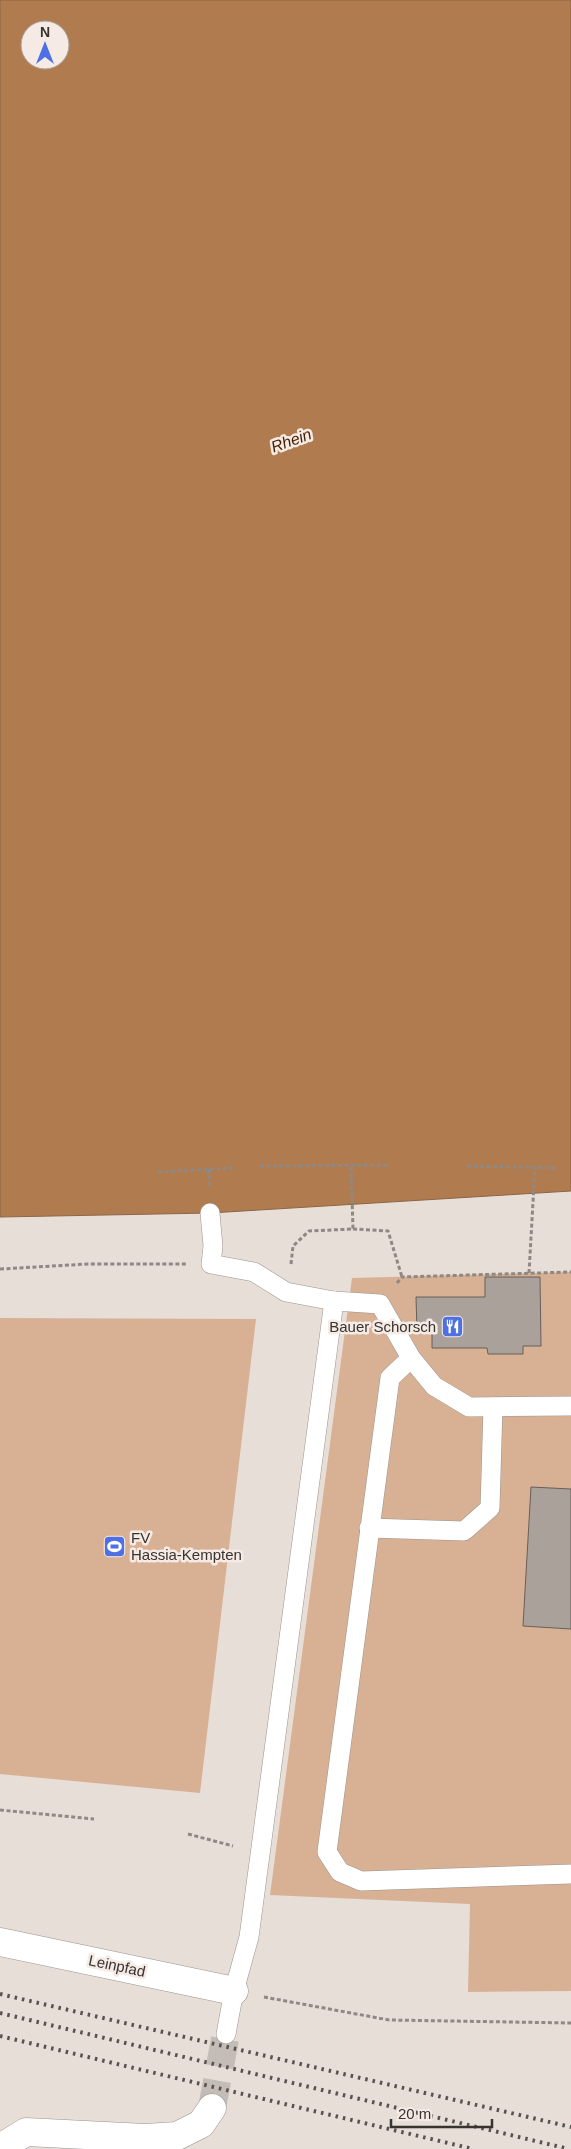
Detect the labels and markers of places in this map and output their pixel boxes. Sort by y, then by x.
restaurant icon: Bauer Schorsch [440,1315,464,1339]
place label: Bauer Schorsch [329,1318,436,1335]
place label: FV Hassia-Kempten [131,1529,242,1563]
sports icon: FV Hassia-Kempten [103,1535,127,1559]

